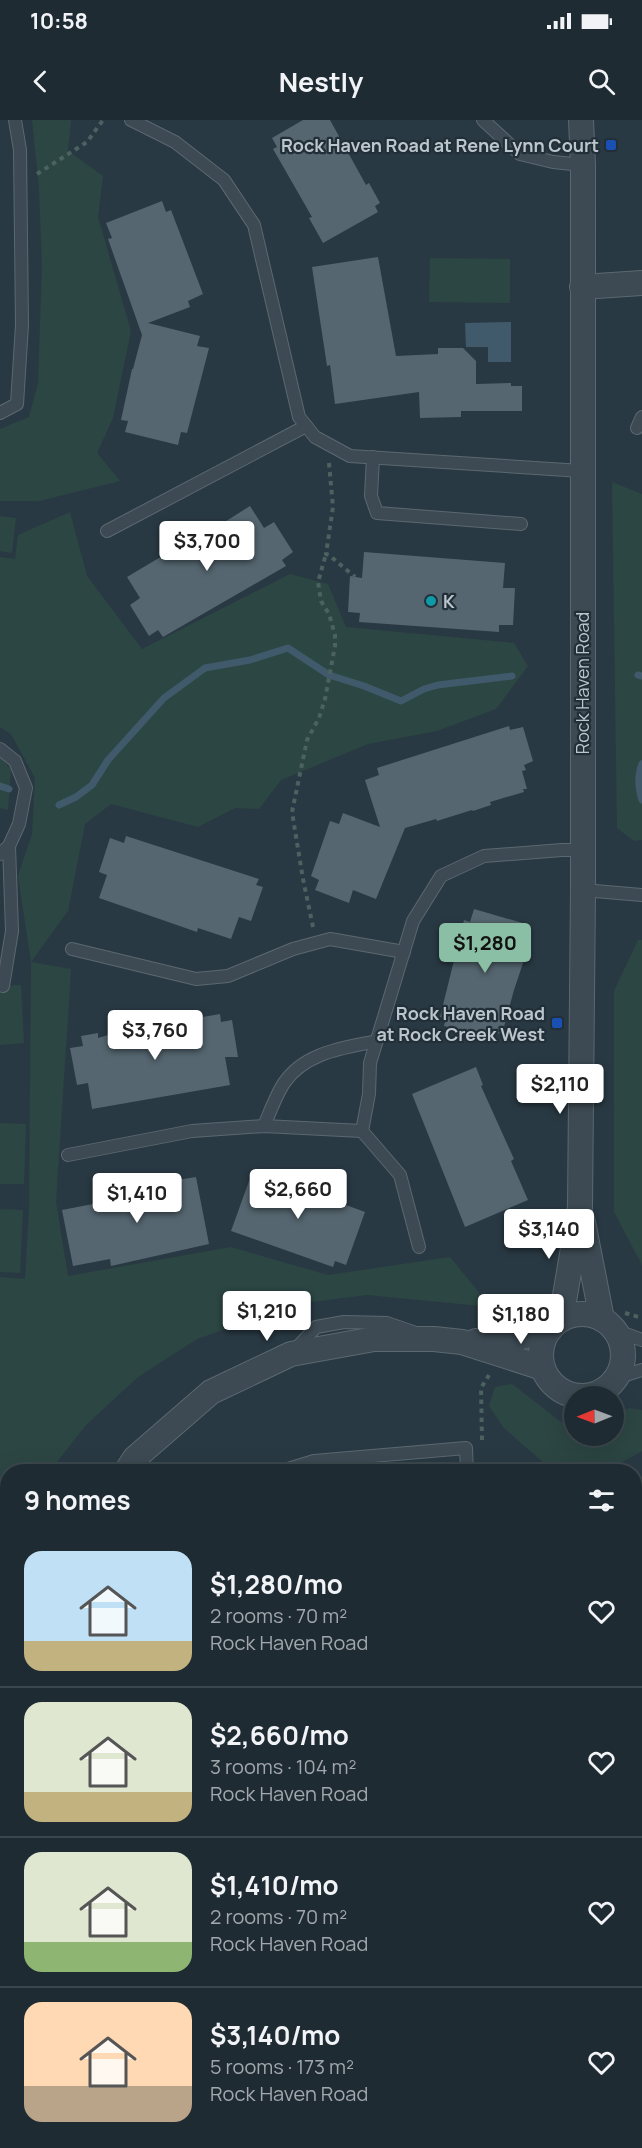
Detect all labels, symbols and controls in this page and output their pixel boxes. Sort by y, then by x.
text: 10:58 [30,6,88,36]
text: Nestly [279,63,363,100]
icon: back [24,65,57,98]
icon: search [585,65,618,98]
place label: Rock Haven Road at Rene Lynn Court [281,133,599,157]
marker: Rock Haven Road at Rene Lynn Court [604,138,618,152]
pin: $3,700 [158,521,256,572]
text: $3,700 [173,527,241,554]
place label: K [443,589,455,613]
marker: K [424,594,438,608]
street label: Rock Haven Road [570,612,594,754]
pin: $1,280 [436,923,534,974]
text: $1,280 [453,929,517,956]
place label: Rock Haven Road at Rock Creek West [376,1001,545,1046]
pin: $3,760 [106,1010,204,1061]
text: $3,760 [122,1016,188,1043]
marker: Rock Haven Road at Rock Creek West [550,1016,564,1030]
pin: $2,110 [511,1064,609,1115]
text: $2,110 [531,1070,589,1097]
pin: $2,660 [249,1169,347,1220]
pin: $1,410 [88,1173,186,1224]
text: $2,660 [264,1175,332,1202]
text: $1,410 [107,1179,167,1206]
pin: $3,140 [500,1209,598,1260]
text: $3,140 [518,1215,580,1242]
pin: $1,210 [218,1291,316,1342]
pin: $1,180 [472,1294,570,1345]
text: $1,210 [237,1297,297,1324]
text: $1,180 [492,1300,550,1327]
north arrow [564,1386,624,1446]
map controls [564,1386,624,1446]
text: 9 homes [24,1482,131,1518]
icon: filters [585,1484,618,1517]
text: $1,280/mo [210,1566,343,1602]
icon: home [72,1575,144,1647]
icon: heart [585,1595,618,1628]
text: 2 rooms · 70 m² [210,1602,347,1629]
text: Rock Haven Road [210,1629,368,1656]
text: $2,660/mo [210,1717,349,1753]
icon: home [72,1726,144,1798]
icon: heart [585,1746,618,1779]
text: 3 rooms · 104 m² [210,1753,356,1780]
text: Rock Haven Road [210,1780,368,1807]
text: $1,410/mo [210,1867,339,1903]
icon: home [72,1876,144,1948]
icon: heart [585,1896,618,1929]
text: 2 rooms · 70 m² [210,1903,347,1930]
text: Rock Haven Road [210,1930,368,1957]
text: $3,140/mo [210,2017,340,2053]
icon: home [72,2026,144,2098]
icon: heart [585,2046,618,2079]
text: 5 rooms · 173 m² [210,2053,354,2080]
text: Rock Haven Road [210,2080,368,2107]

